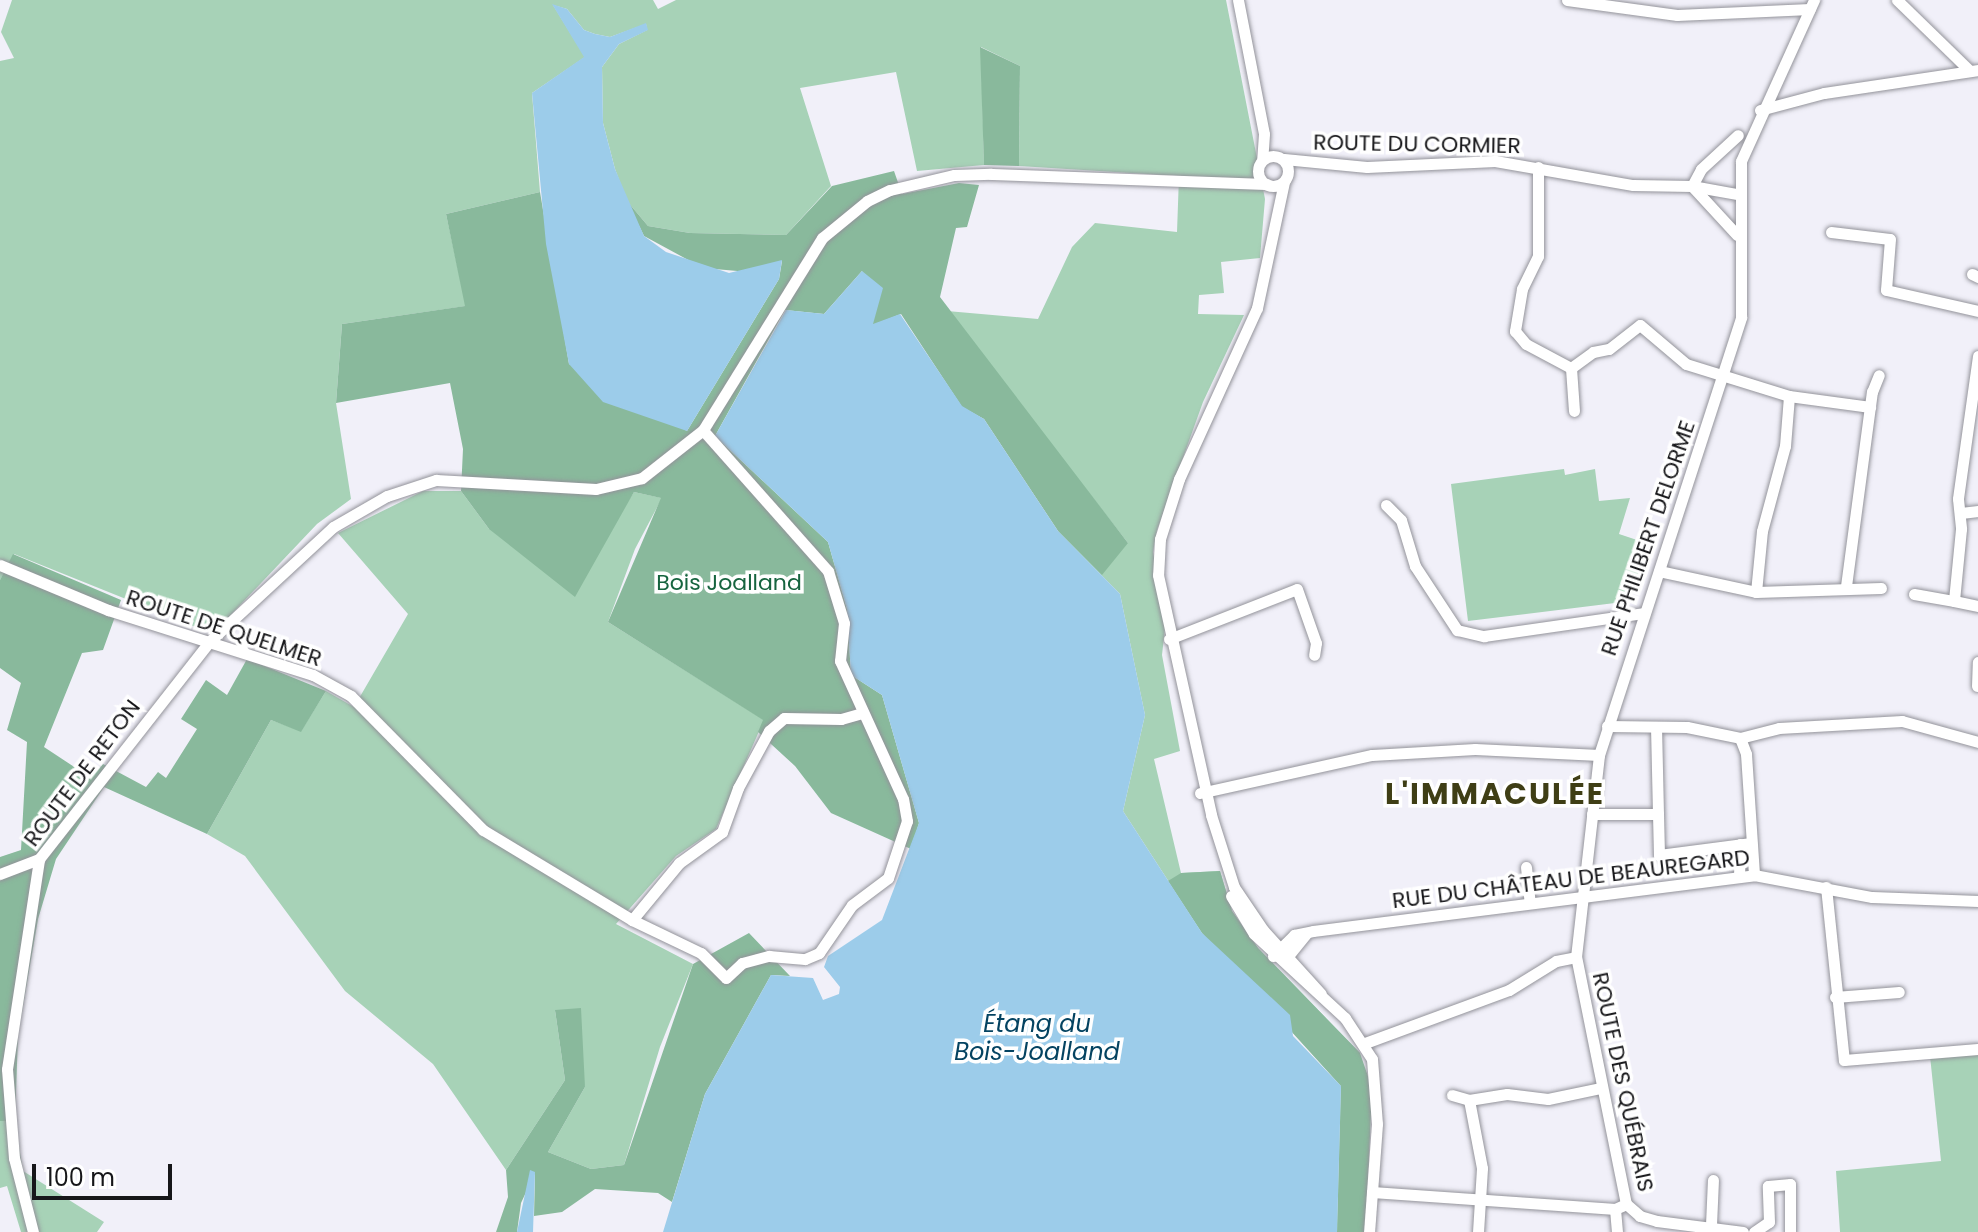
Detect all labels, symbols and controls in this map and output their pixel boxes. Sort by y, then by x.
street label: ROUTE DU CORMIER [1313,129,1521,159]
street label: RUE PHILIBERT DELORME [1595,417,1701,659]
park label: Bois Joalland [656,570,802,596]
street label: ROUTE DE QUELMER [123,584,325,672]
street label: ROUTE DE RETON [18,695,146,851]
district label: L'IMMACULÉE [1385,776,1605,812]
street label: RUE DU CHÂTEAU DE BEAUREGARD [1391,844,1751,914]
street label: ROUTE DES QUÉBRAIS [1587,970,1659,1194]
water label: Étang du Bois-Joalland [954,1010,1120,1066]
scale bar [36,1148,176,1198]
text: 100 m [46,1161,115,1194]

